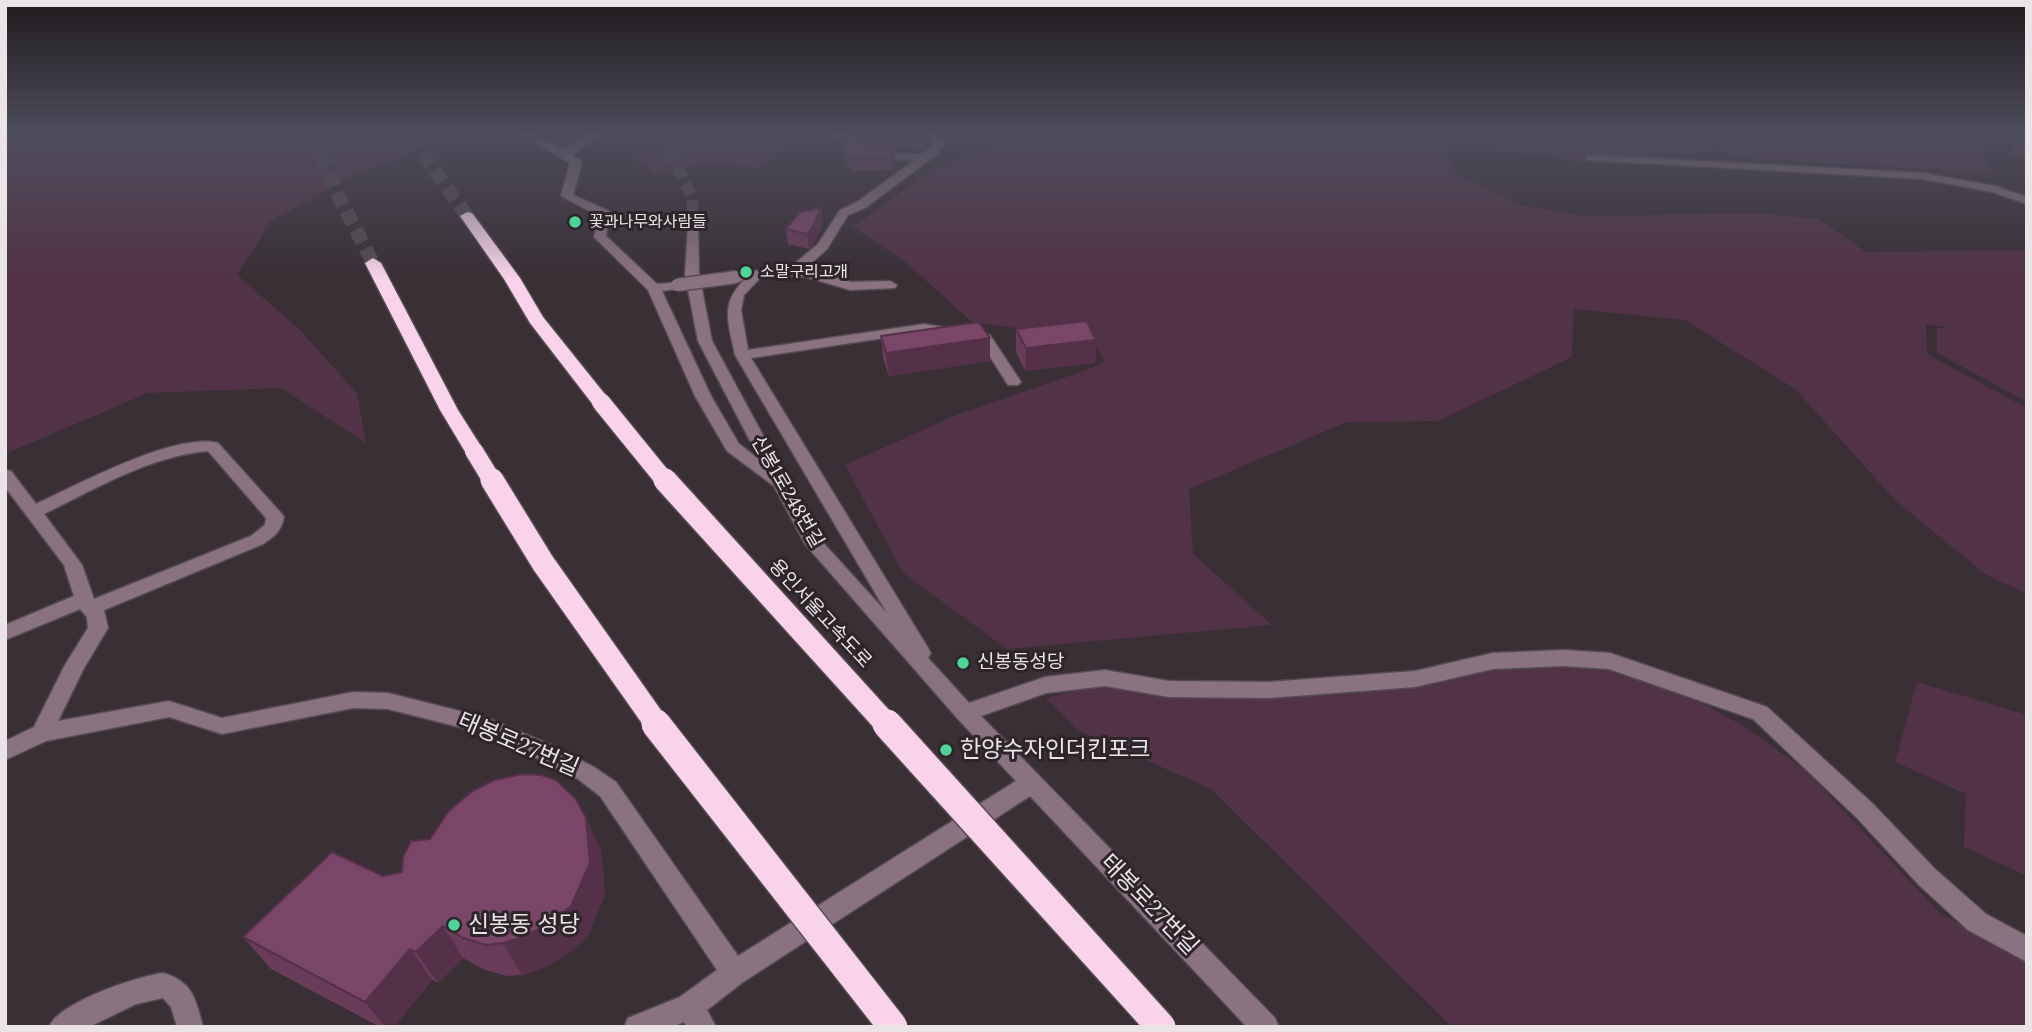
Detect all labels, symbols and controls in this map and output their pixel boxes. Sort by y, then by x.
place label: 꽃과나무와사람들 [589,212,707,232]
marker: 꽃과나무와사람들 [567,214,583,230]
place label: 소말구리고개 [760,262,848,282]
marker: 소말구리고개 [738,264,754,280]
street label: 신봉1로248번길 [746,432,828,552]
street label: 용인서울고속도로 [764,555,876,673]
place label: 신봉동성당 [977,652,1064,674]
marker: 신봉동성당 [955,655,971,671]
street label: 태봉로27번길 [453,707,583,783]
place label: 한양수자인더킨포크 [960,736,1150,764]
marker: 한양수자인더킨포크 [938,742,954,758]
street label: 태봉로27번길 [1094,849,1204,961]
place label: 신봉동 성당 [468,911,580,939]
marker: 신봉동 성당 [446,917,462,933]

